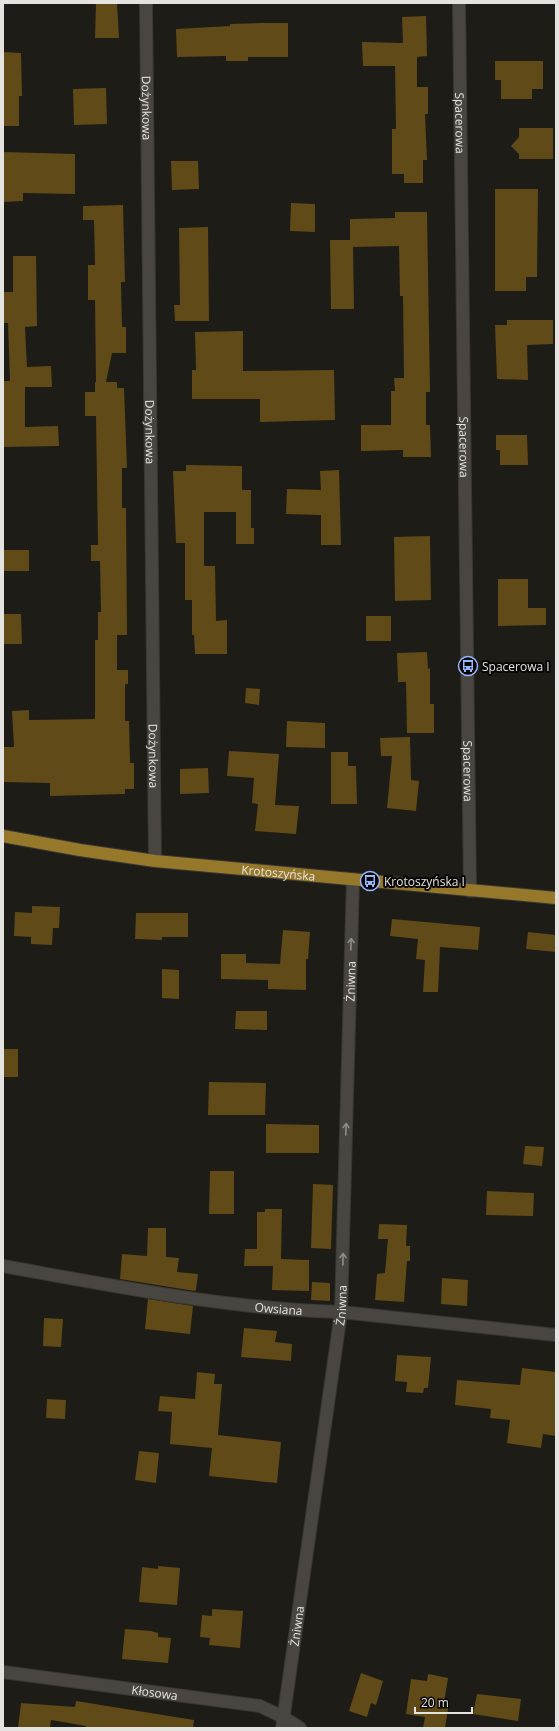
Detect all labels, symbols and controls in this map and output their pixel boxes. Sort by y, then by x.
street label: Dożynkowa [138,76,156,140]
street label: Spacerowa [452,92,469,154]
street label: Dożynkowa [142,400,159,464]
street label: Spacerowa [456,416,473,478]
bus stop icon: Spacerowa I [457,655,479,677]
place label: Spacerowa I [482,658,550,675]
street label: Dożynkowa [145,724,163,788]
street label: Spacerowa [460,740,477,802]
street label: Krotoszyńska [241,861,316,884]
bus stop icon: Krotoszyńska I [359,870,381,892]
place label: Krotoszyńska I [384,873,465,890]
one-way arrow [347,938,355,951]
street label: Żniwna [341,961,359,1002]
one-way arrow [342,1123,350,1136]
one-way arrow [339,1253,347,1266]
street label: Żniwna [331,1285,350,1327]
street label: Owsiana [254,1298,303,1319]
street label: Żniwna [285,1605,308,1647]
street label: Kłosowa [130,1681,179,1704]
scale bar [415,1689,472,1715]
text: 20 m [421,1694,449,1711]

